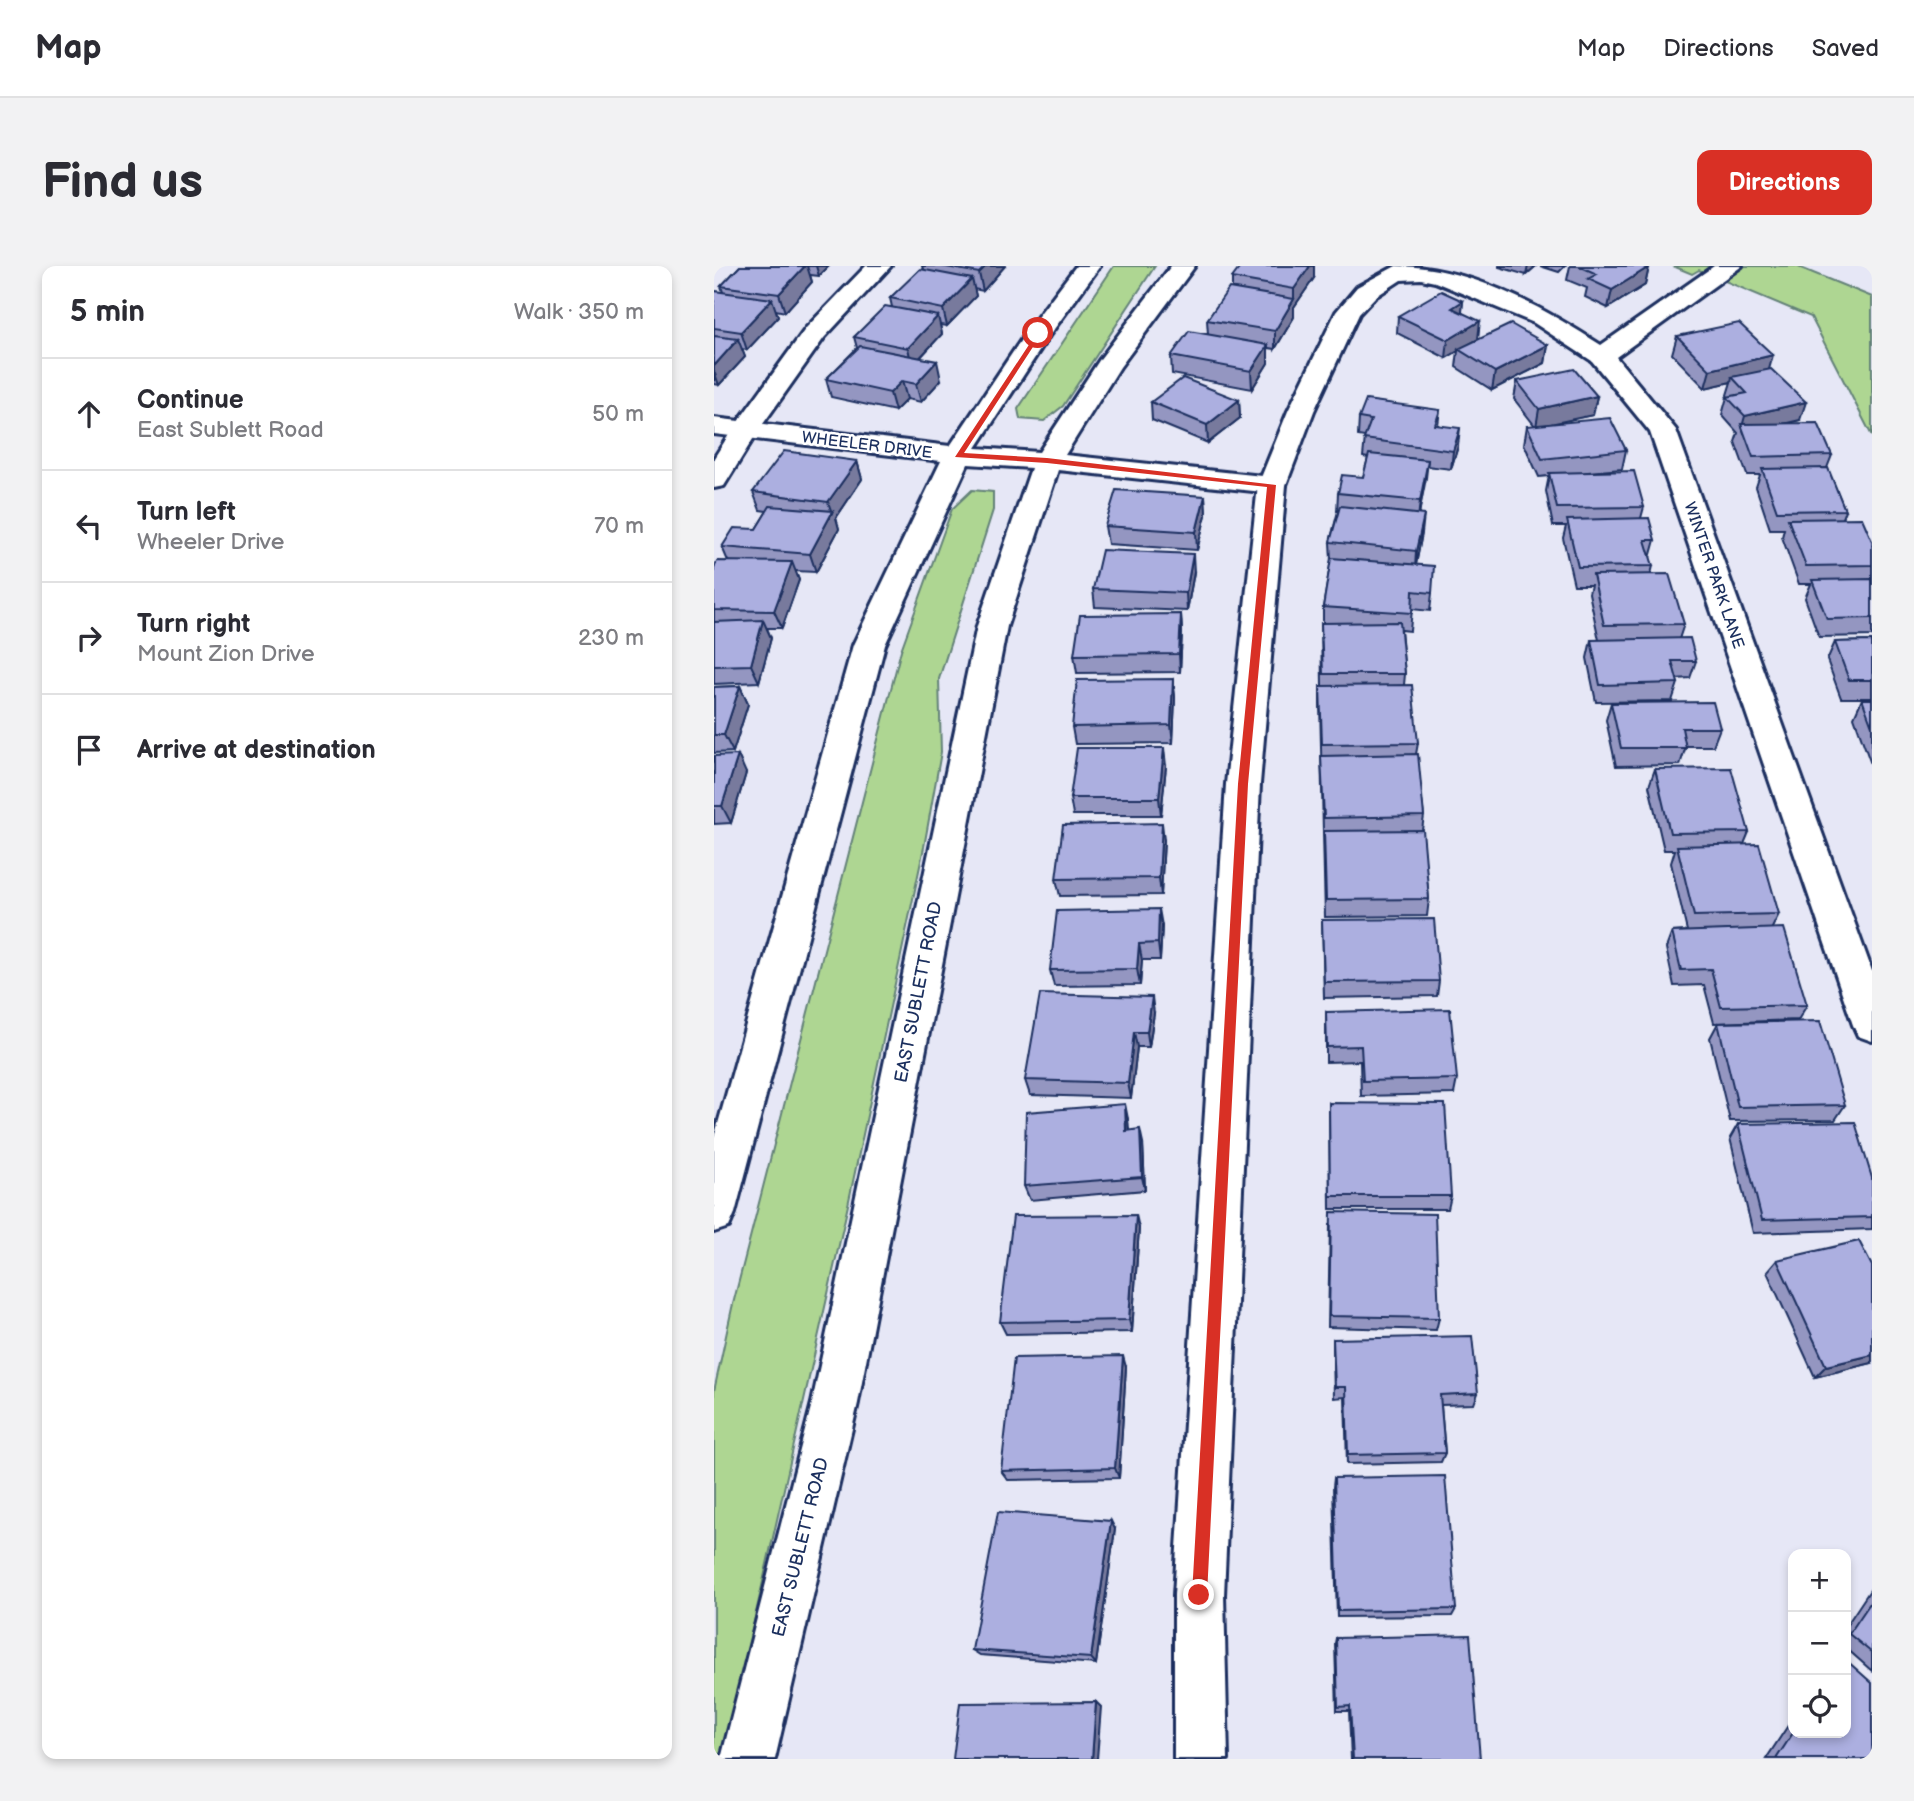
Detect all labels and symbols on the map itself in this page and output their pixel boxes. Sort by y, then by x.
route start [1022,317,1053,348]
street label: WHEELER DRIVE [801,428,933,463]
street label: WINTER PARK LANE [1680,500,1748,651]
street label: EAST SUBLETT ROAD [891,900,946,1084]
street label: EAST SUBLETT ROAD [768,1455,833,1639]
route end [1183,1579,1214,1610]

